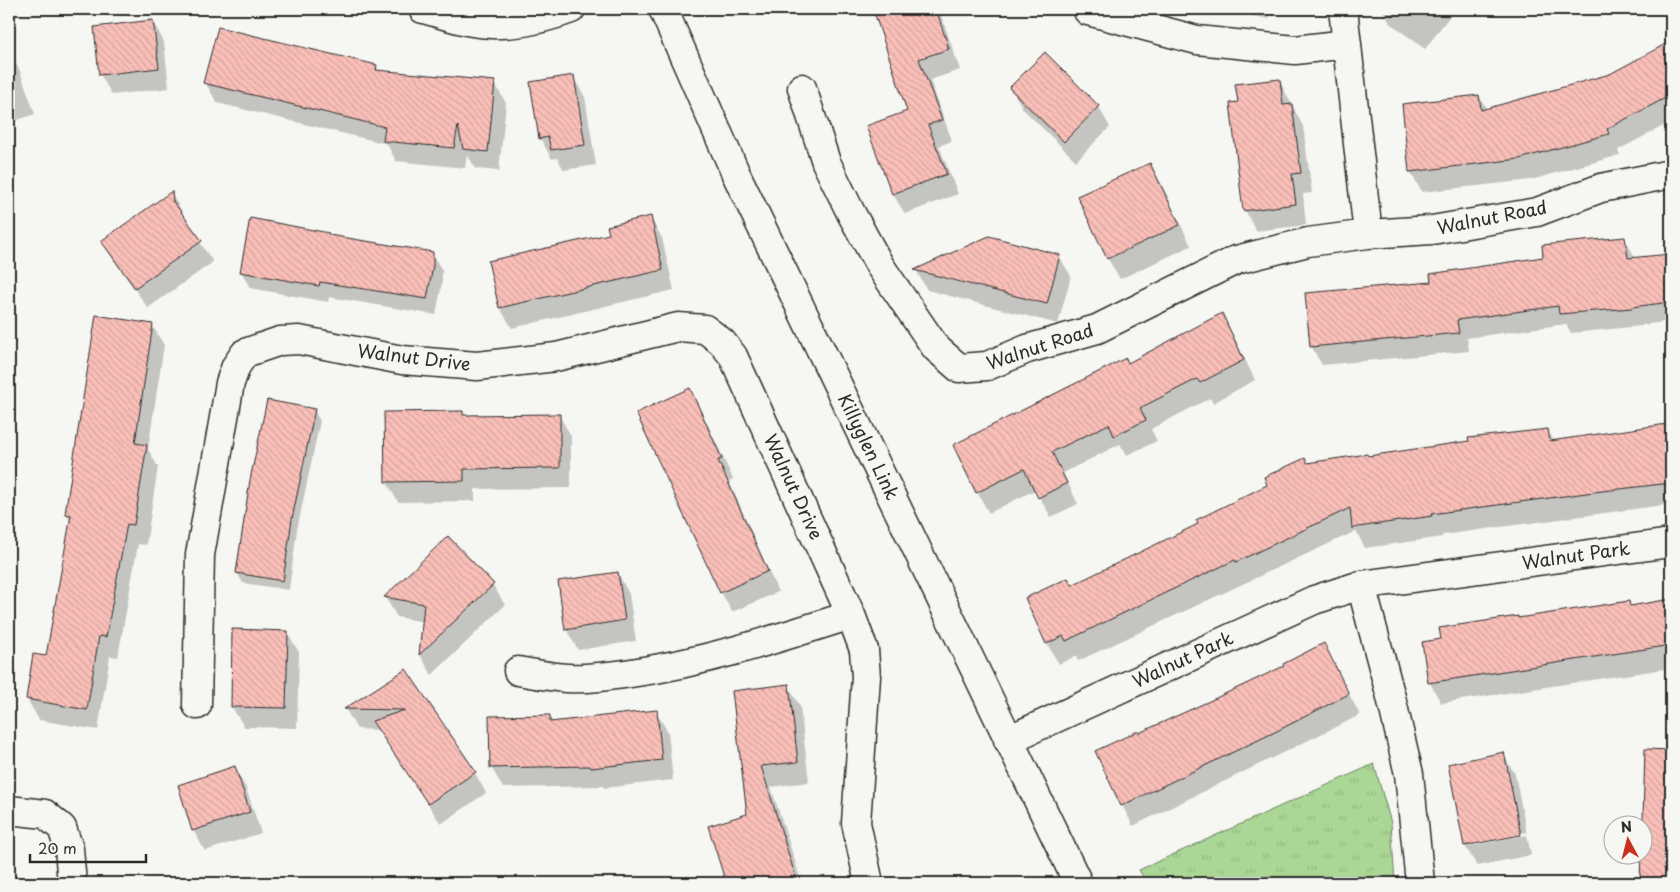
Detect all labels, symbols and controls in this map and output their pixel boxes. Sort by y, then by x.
street label: Walnut Road [1435,193,1549,240]
street label: Walnut Road [982,316,1097,376]
street label: Walnut Drive [356,336,472,377]
street label: Killyglen Link [832,389,907,504]
street label: Walnut Drive [758,429,831,544]
street label: Walnut Park [1520,534,1631,575]
street label: Walnut Park [1127,623,1237,694]
north arrow [1602,814,1652,864]
text: N [1620,816,1633,838]
scale bar [30,832,146,864]
text: 20 m [38,836,77,859]

